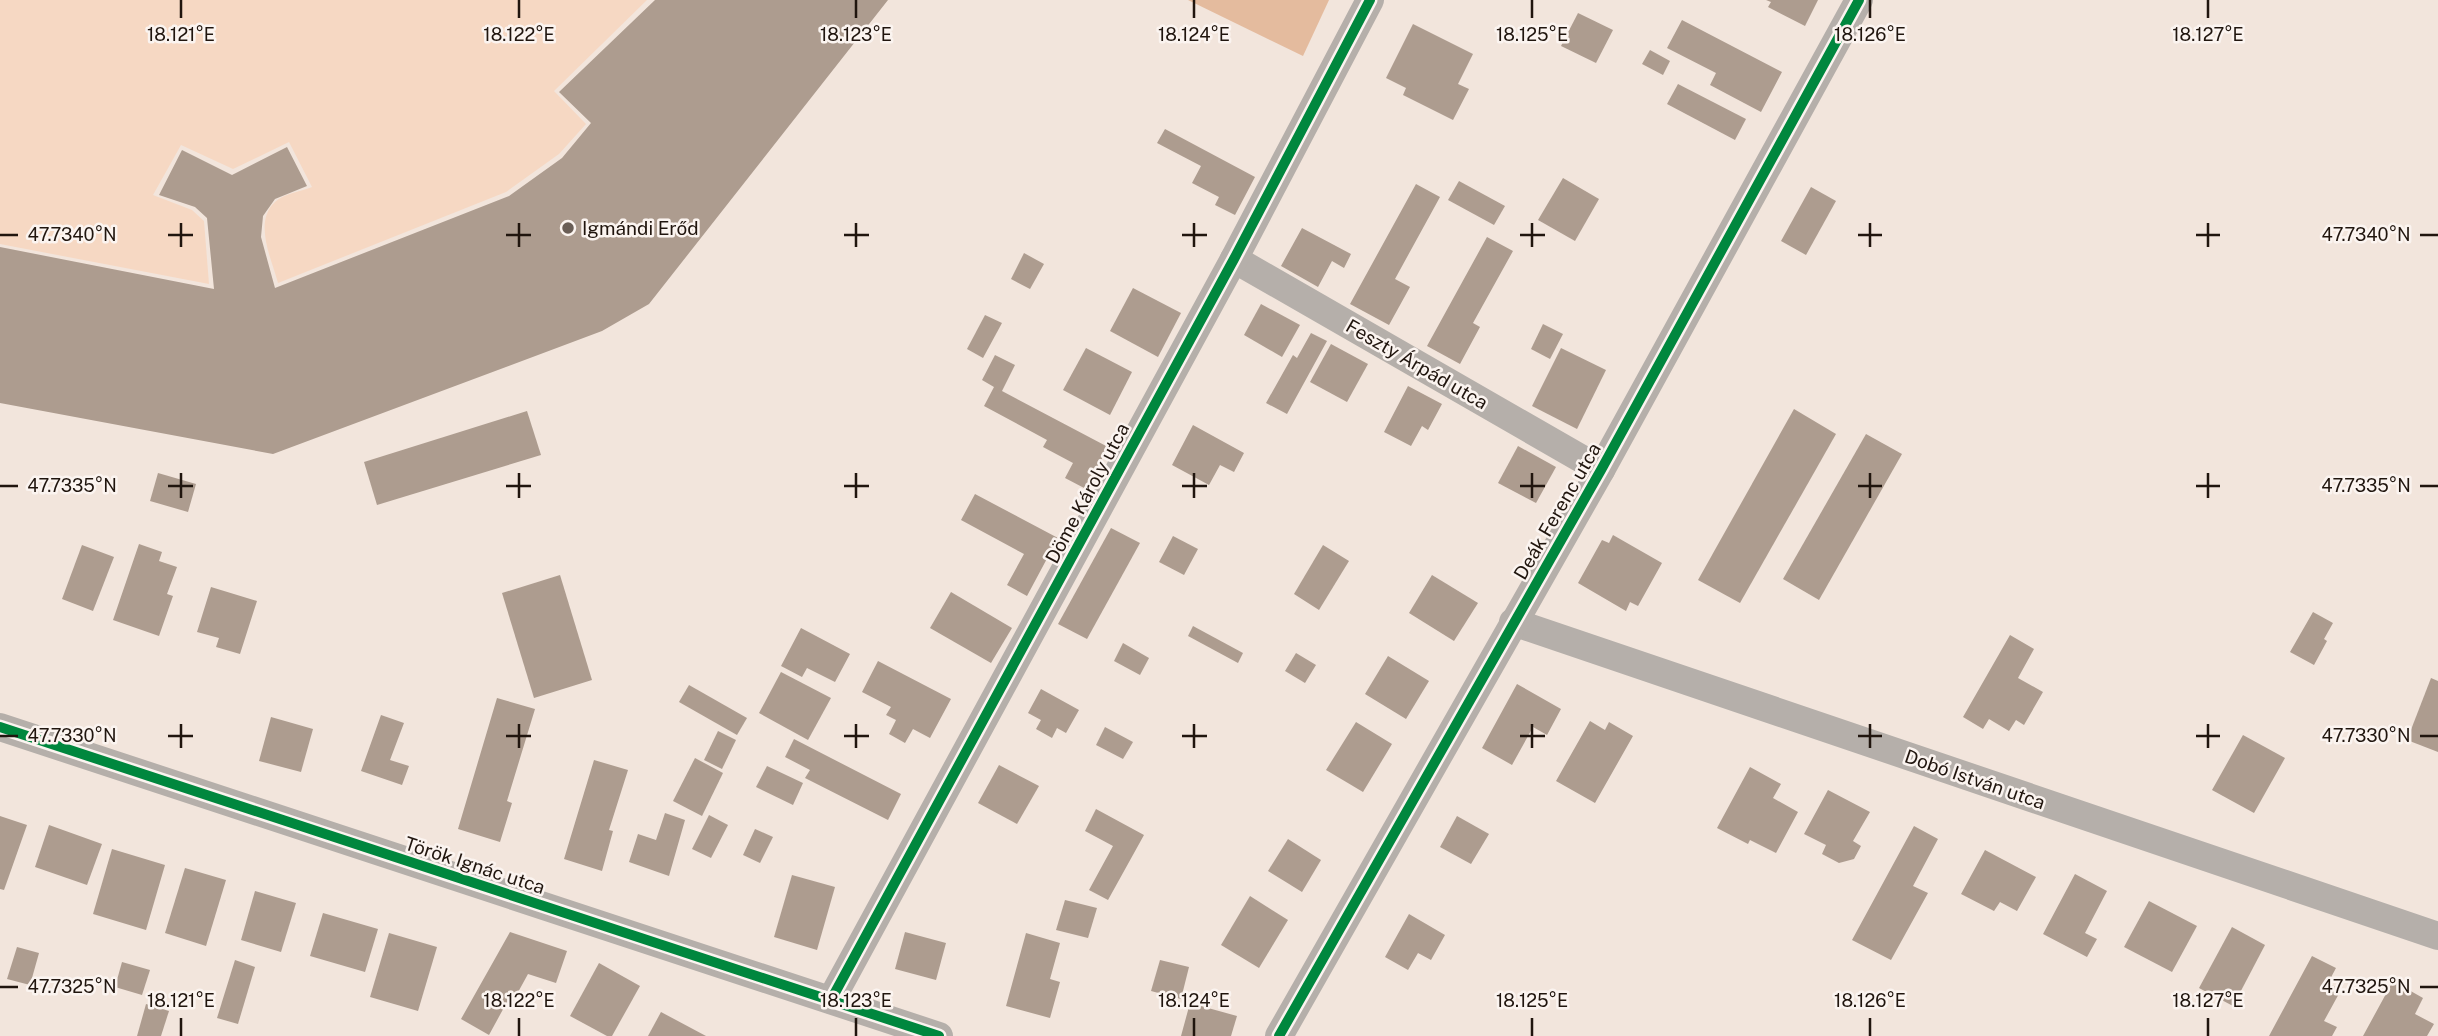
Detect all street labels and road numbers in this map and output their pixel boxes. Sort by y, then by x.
street label: Feszty Árpád utca [1342,314,1492,414]
street label: Döme Károly utca [1041,419,1133,567]
street label: Deák Ferenc utca [1509,439,1605,583]
street label: Dobó István utca [1902,745,2048,813]
street label: Török Ignác utca [402,832,548,898]

